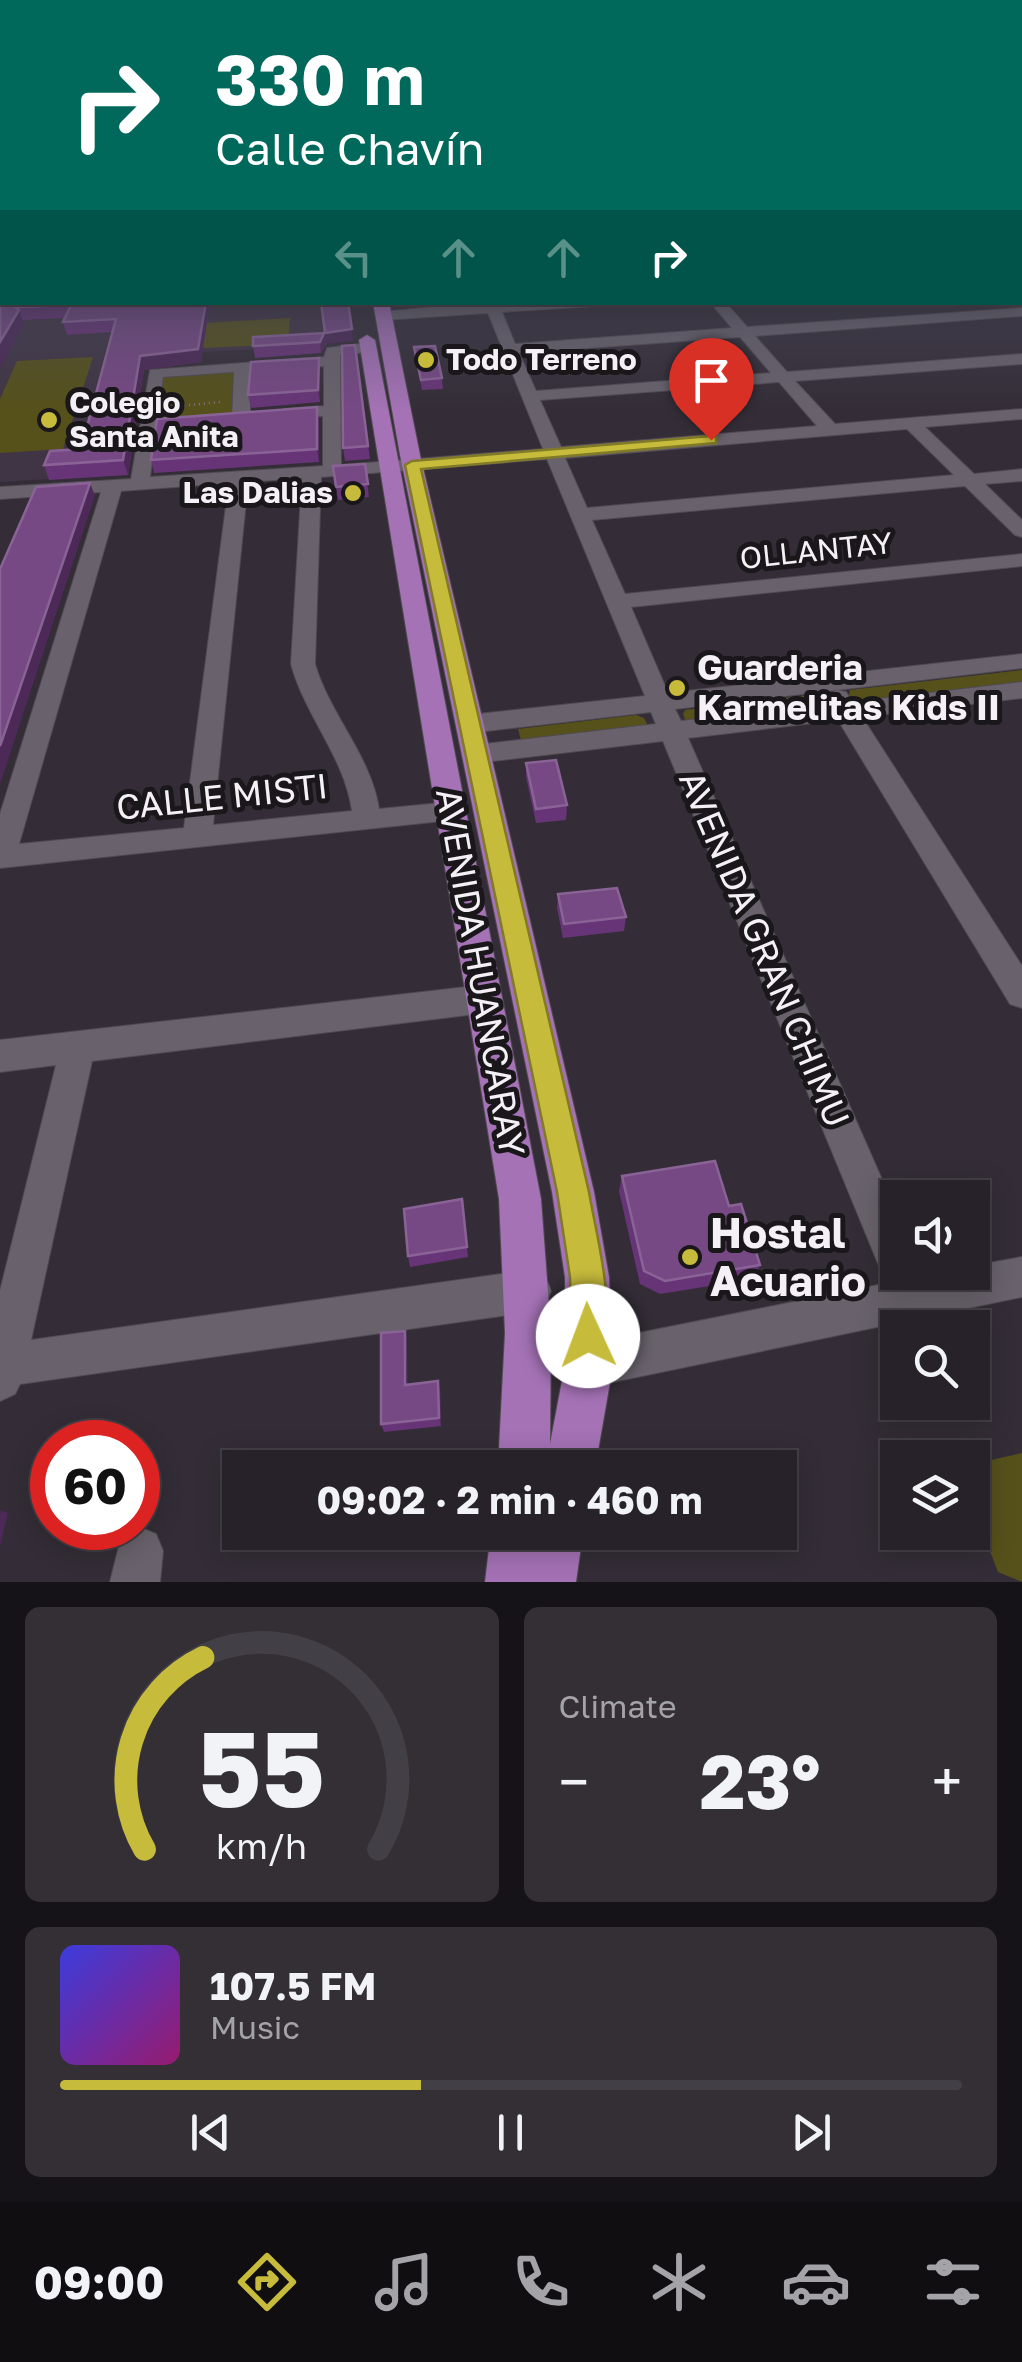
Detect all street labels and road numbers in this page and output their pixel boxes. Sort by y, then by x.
street label: OLLANTAY [738,524,894,576]
street label: CALLE MISTI [114,764,330,828]
street label: AVENIDA GRAN CHIMU [671,764,859,1133]
street label: AVENIDA HUANCARAY [428,785,534,1160]

